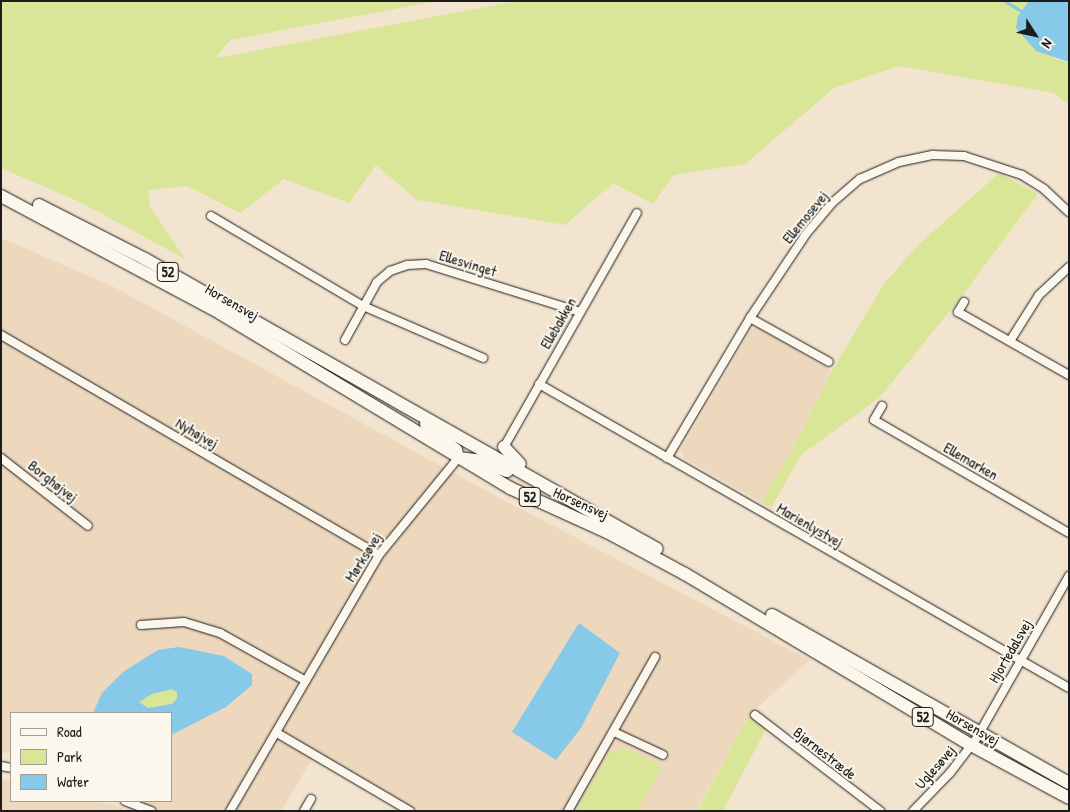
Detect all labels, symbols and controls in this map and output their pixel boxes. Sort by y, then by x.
north arrow [1010,10,1060,60]
text: N [1038,35,1058,52]
street label: Ellemosevej [778,187,832,247]
street label: Ellesvinget [437,246,499,280]
road number: 52 [157,260,179,284]
street label: Horsensvej [202,280,262,324]
street label: Ellebakken [536,294,580,352]
street label: Nyhøjvej [173,414,221,452]
street label: Ellemarken [941,438,1001,484]
street label: Borghøjvej [25,456,81,506]
street label: Horsensvej [551,483,611,523]
road number: 52 [519,486,541,508]
street label: Marienlystvej [774,499,846,551]
street label: Mørksøvej [341,529,385,585]
street label: Hjortedalsvej [985,616,1035,686]
street label: Horsensvej [943,705,1003,749]
road number: 52 [912,706,934,729]
legend [10,712,172,802]
text: Road [57,721,82,742]
street label: Bjørnestræde [790,723,860,783]
street label: Uglesøvej [911,741,959,793]
text: Park [57,746,82,767]
text: Water [57,771,89,792]

